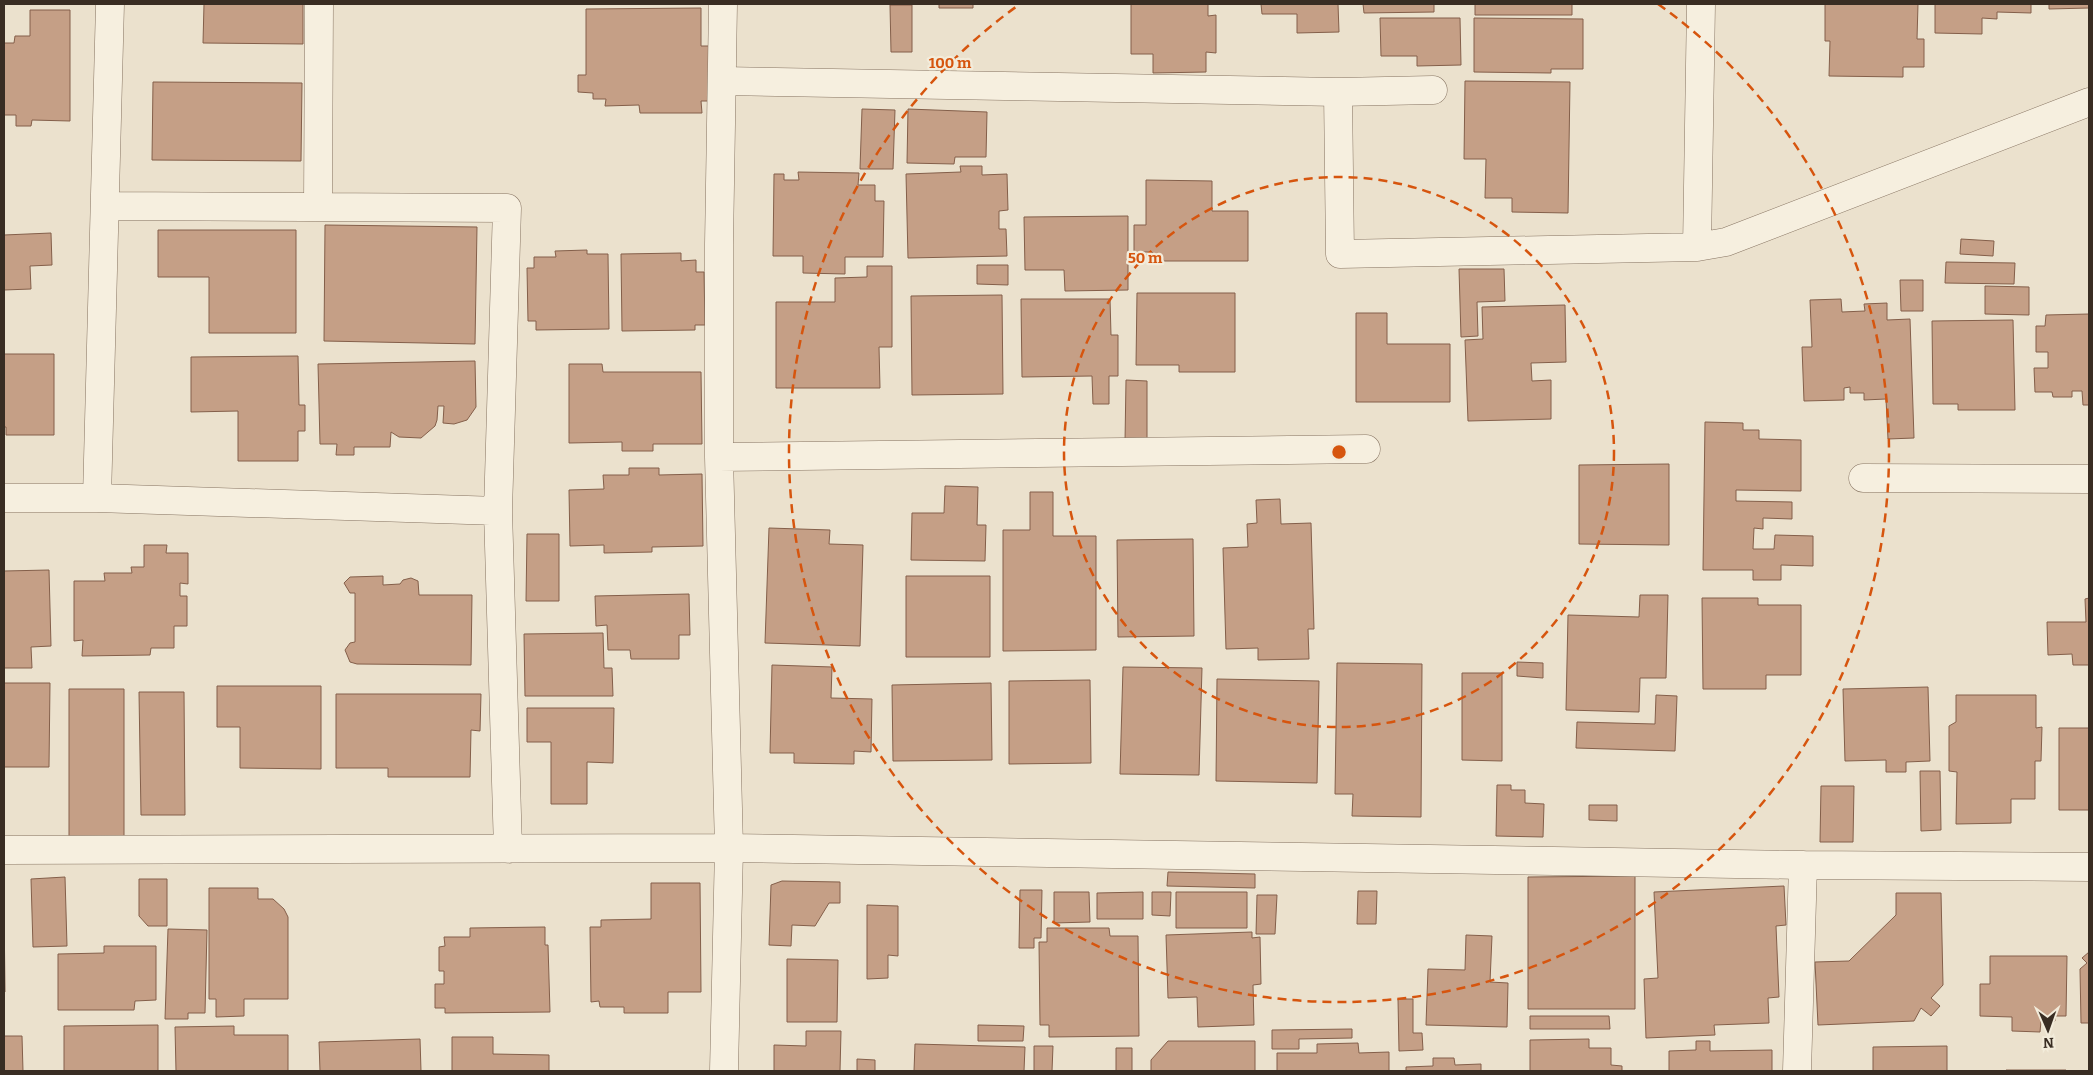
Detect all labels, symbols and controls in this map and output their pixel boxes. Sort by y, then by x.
text: 100 m [929,54,972,72]
text: 50 m [1128,249,1163,267]
centre of rings [1330,443,1348,461]
north arrow [2023,1005,2073,1055]
text: N [2043,1034,2054,1051]

